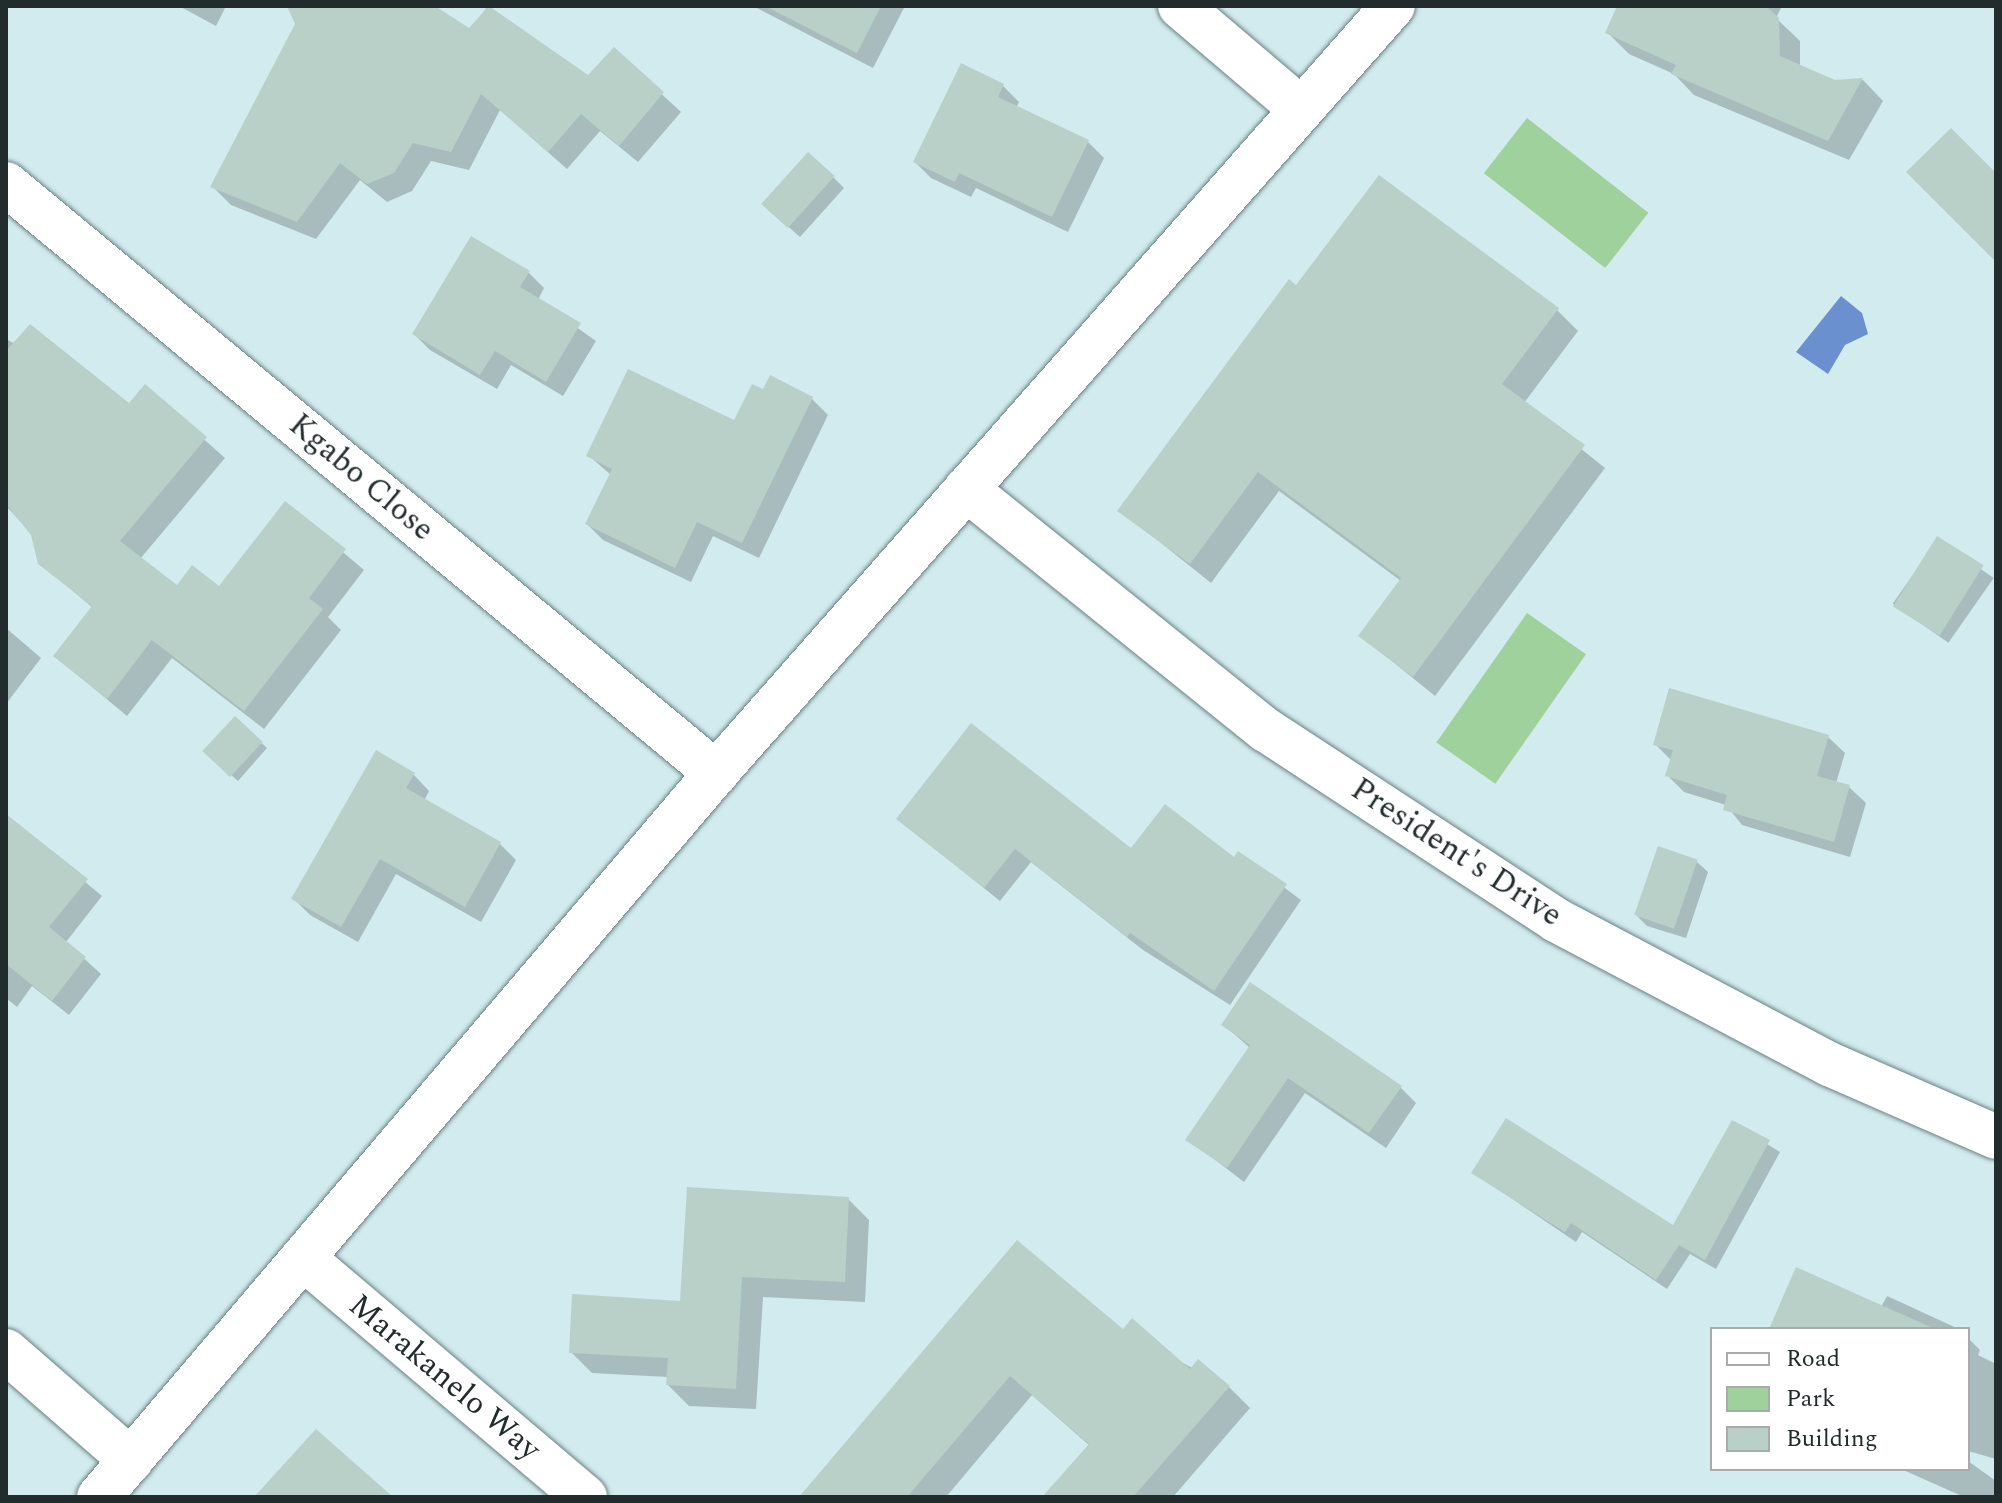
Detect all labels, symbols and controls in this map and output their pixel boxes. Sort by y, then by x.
street label: Kgabo Close [281,406,441,550]
street label: President's Drive [1343,771,1569,935]
street label: Marakanelo Way [340,1287,548,1469]
legend [1710,1327,1970,1471]
text: Road [1786,1341,1840,1377]
text: Park [1786,1381,1836,1417]
text: Building [1786,1421,1878,1457]

